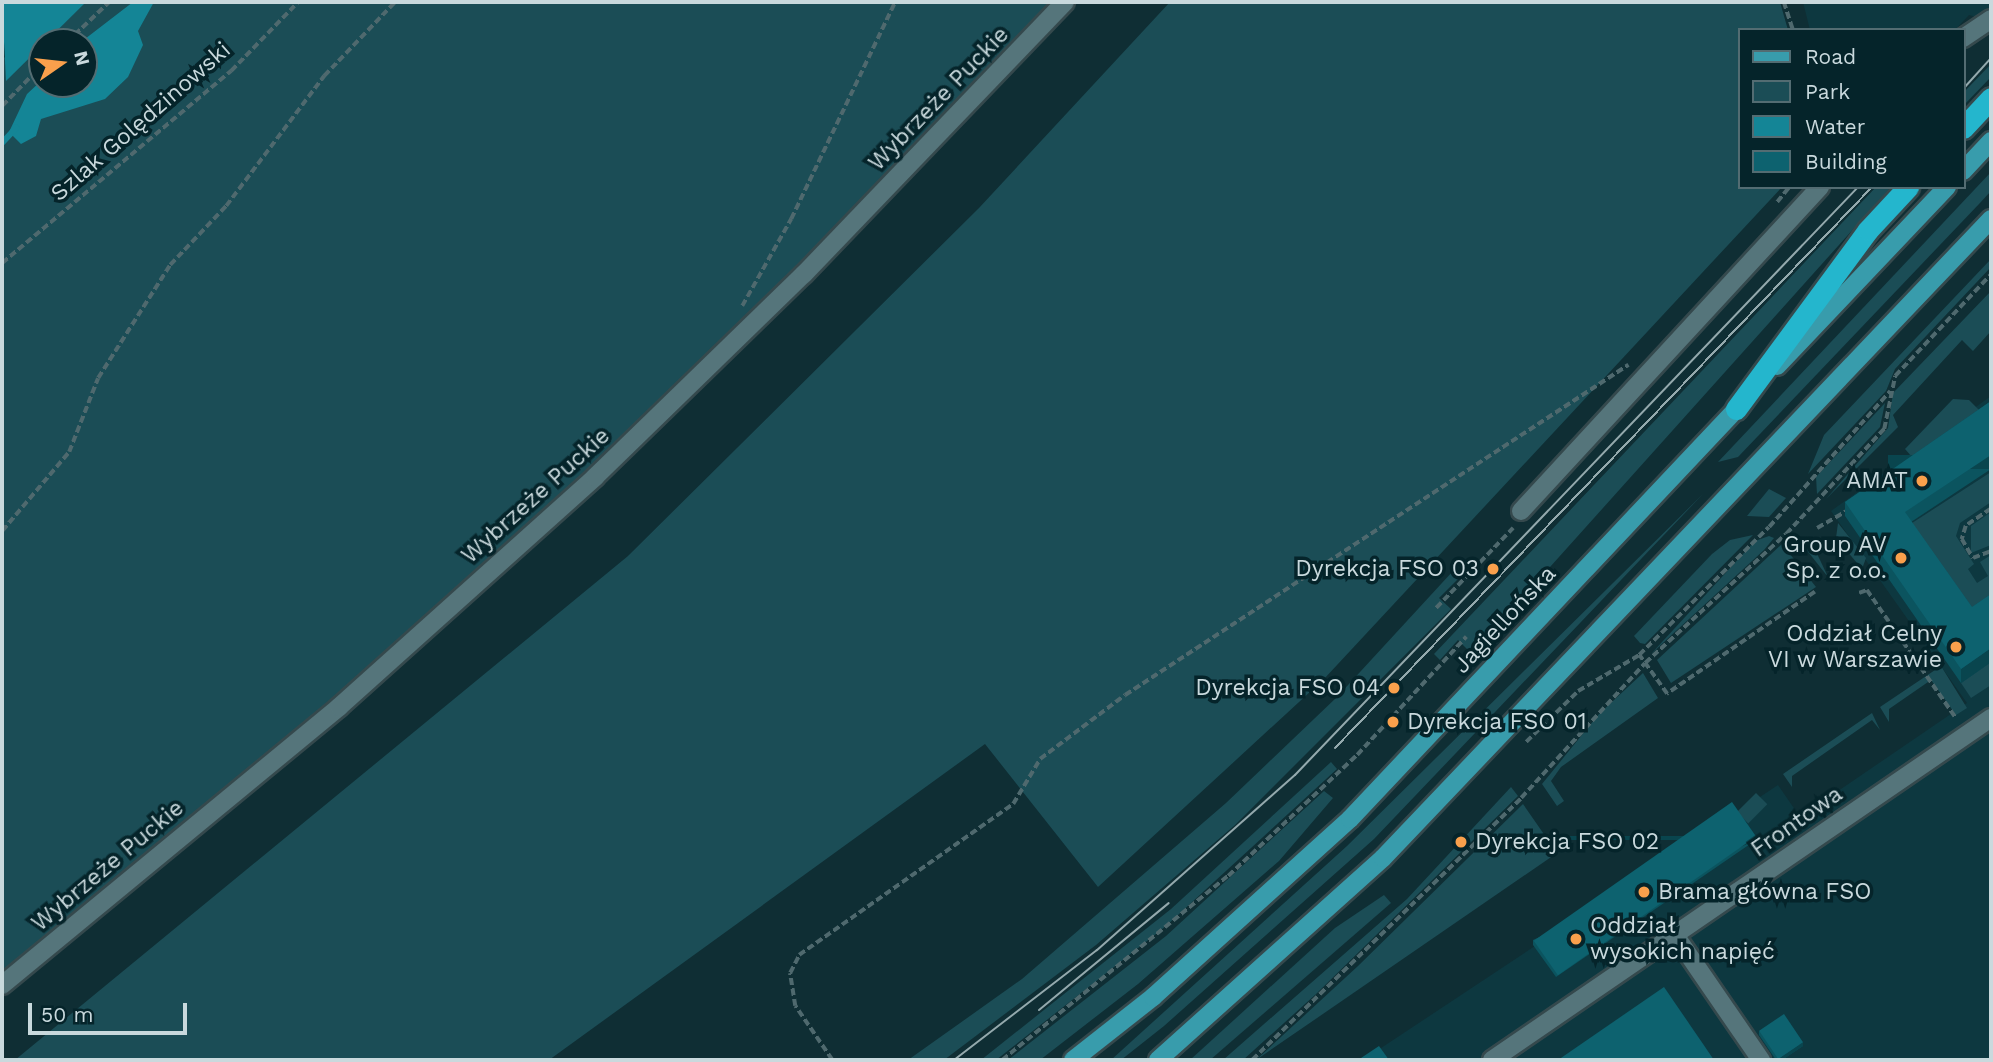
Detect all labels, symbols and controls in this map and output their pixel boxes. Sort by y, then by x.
street label: Wybrzeże Puckie [863,21,1015,177]
north arrow [28,28,98,98]
legend [1738,28,1965,189]
street label: Szlak Golędzinowski [45,36,237,208]
text: Road [1805,44,1856,69]
text: N [69,49,95,68]
text: Park [1805,79,1850,104]
text: Water [1805,114,1865,139]
text: Building [1805,149,1887,174]
street label: Wybrzeże Puckie [456,422,616,570]
place label: AMAT [1846,467,1908,495]
marker: AMAT [1914,473,1930,489]
place label: Group AV Sp. z o.o. [1782,531,1887,585]
marker: Group AV Sp. z o.o. [1893,550,1909,566]
place label: Dyrekcja FSO 03 [1295,555,1479,583]
street label: Jagiellońska [1448,560,1562,680]
marker: Dyrekcja FSO 03 [1485,561,1501,577]
place label: Oddział Celny VI w Warszawie [1766,620,1942,674]
marker: Oddział Celny VI w Warszawie [1948,639,1964,655]
place label: Dyrekcja FSO 04 [1195,674,1380,702]
marker: Dyrekcja FSO 04 [1386,680,1402,696]
place label: Dyrekcja FSO 01 [1407,708,1587,736]
marker: Dyrekcja FSO 01 [1385,714,1401,730]
street label: Frontowa [1746,781,1848,863]
street label: Wybrzeże Puckie [26,794,190,938]
place label: Dyrekcja FSO 02 [1475,828,1660,856]
marker: Dyrekcja FSO 02 [1453,834,1469,850]
place label: Brama główna FSO [1658,878,1872,906]
marker: Brama główna FSO [1636,884,1652,900]
place label: Oddział wysokich napięć [1590,912,1775,966]
marker: Oddział wysokich napięć [1568,931,1584,947]
scale bar [32,988,191,1032]
text: 50 m [41,1002,93,1027]

